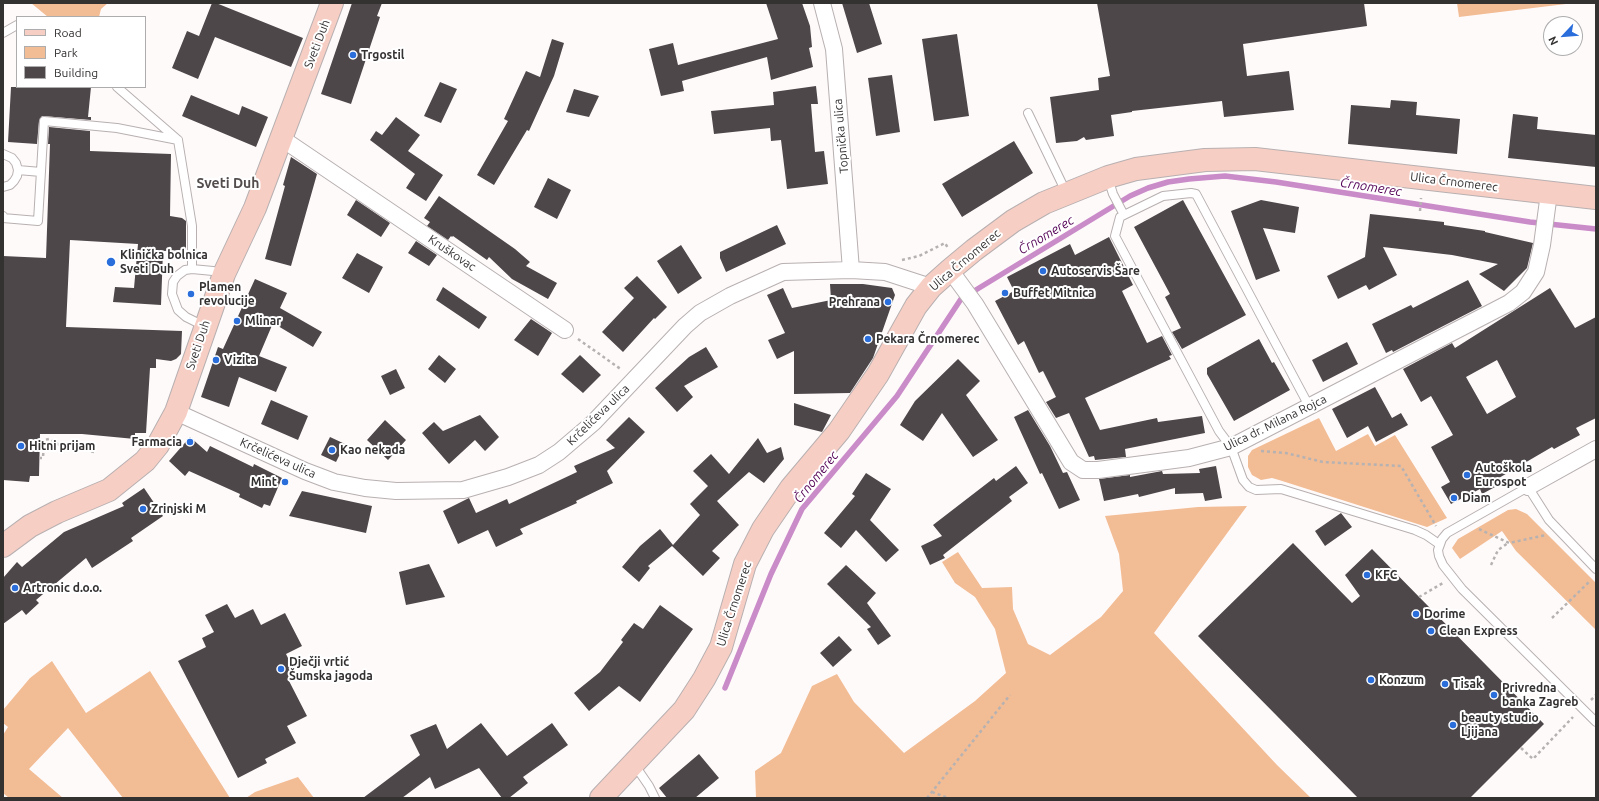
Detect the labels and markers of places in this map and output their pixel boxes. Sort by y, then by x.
place label: Trgostil [361,48,404,62]
marker: Trgostil [348,50,358,60]
place label: Klinička bolnica Sveti Duh [120,248,208,276]
marker: Klinička bolnica Sveti Duh [105,256,117,268]
place label: Autoservis Šare [1051,264,1140,278]
marker: Autoservis Šare [1038,266,1048,276]
place label: Plamen revolucije [199,280,255,308]
place label: Buffet Mitnica [1013,286,1094,300]
marker: Buffet Mitnica [1000,288,1010,298]
marker: Plamen revolucije [186,289,196,299]
place label: Prehrana [829,295,880,309]
marker: Prehrana [883,297,893,307]
place label: Mlinar [245,314,281,328]
marker: Mlinar [232,316,242,326]
place label: Pekara Črnomerec [876,332,979,346]
marker: Pekara Črnomerec [863,334,873,344]
place label: Vizita [224,353,257,367]
marker: Vizita [211,355,221,365]
place label: Farmacia [132,435,182,449]
marker: Farmacia [185,437,195,447]
place label: Hitni prijam [29,439,95,453]
marker: Hitni prijam [16,441,26,451]
place label: Kao nekada [340,443,405,457]
marker: Kao nekada [327,445,337,455]
place label: Autoškola Eurospot [1475,461,1532,489]
marker: Autoškola Eurospot [1462,470,1472,480]
place label: Mint [251,475,277,489]
marker: Mint [280,477,290,487]
place label: Diam [1462,491,1491,505]
marker: Diam [1449,493,1459,503]
place label: Zrinjski M [151,502,206,516]
marker: Zrinjski M [138,504,148,514]
place label: KFC [1375,568,1397,582]
marker: KFC [1362,570,1372,580]
place label: Artronic d.o.o. [23,581,102,595]
marker: Artronic d.o.o. [10,583,20,593]
place label: Dorime [1424,607,1465,621]
marker: Dorime [1411,609,1421,619]
place label: Clean Express [1439,624,1518,638]
marker: Clean Express [1426,626,1436,636]
place label: Dječji vrtić Šumska jagoda [289,655,373,683]
marker: Dječji vrtić Šumska jagoda [276,664,286,674]
place label: Konzum [1379,673,1424,687]
marker: Konzum [1366,675,1376,685]
place label: Tisak [1453,677,1483,691]
marker: Tisak [1440,679,1450,689]
place label: Privredna banka Zagreb [1502,681,1579,709]
marker: Privredna banka Zagreb [1489,690,1499,700]
place label: beauty studio Ljijana [1461,711,1539,739]
marker: beauty studio Ljijana [1448,720,1458,730]

